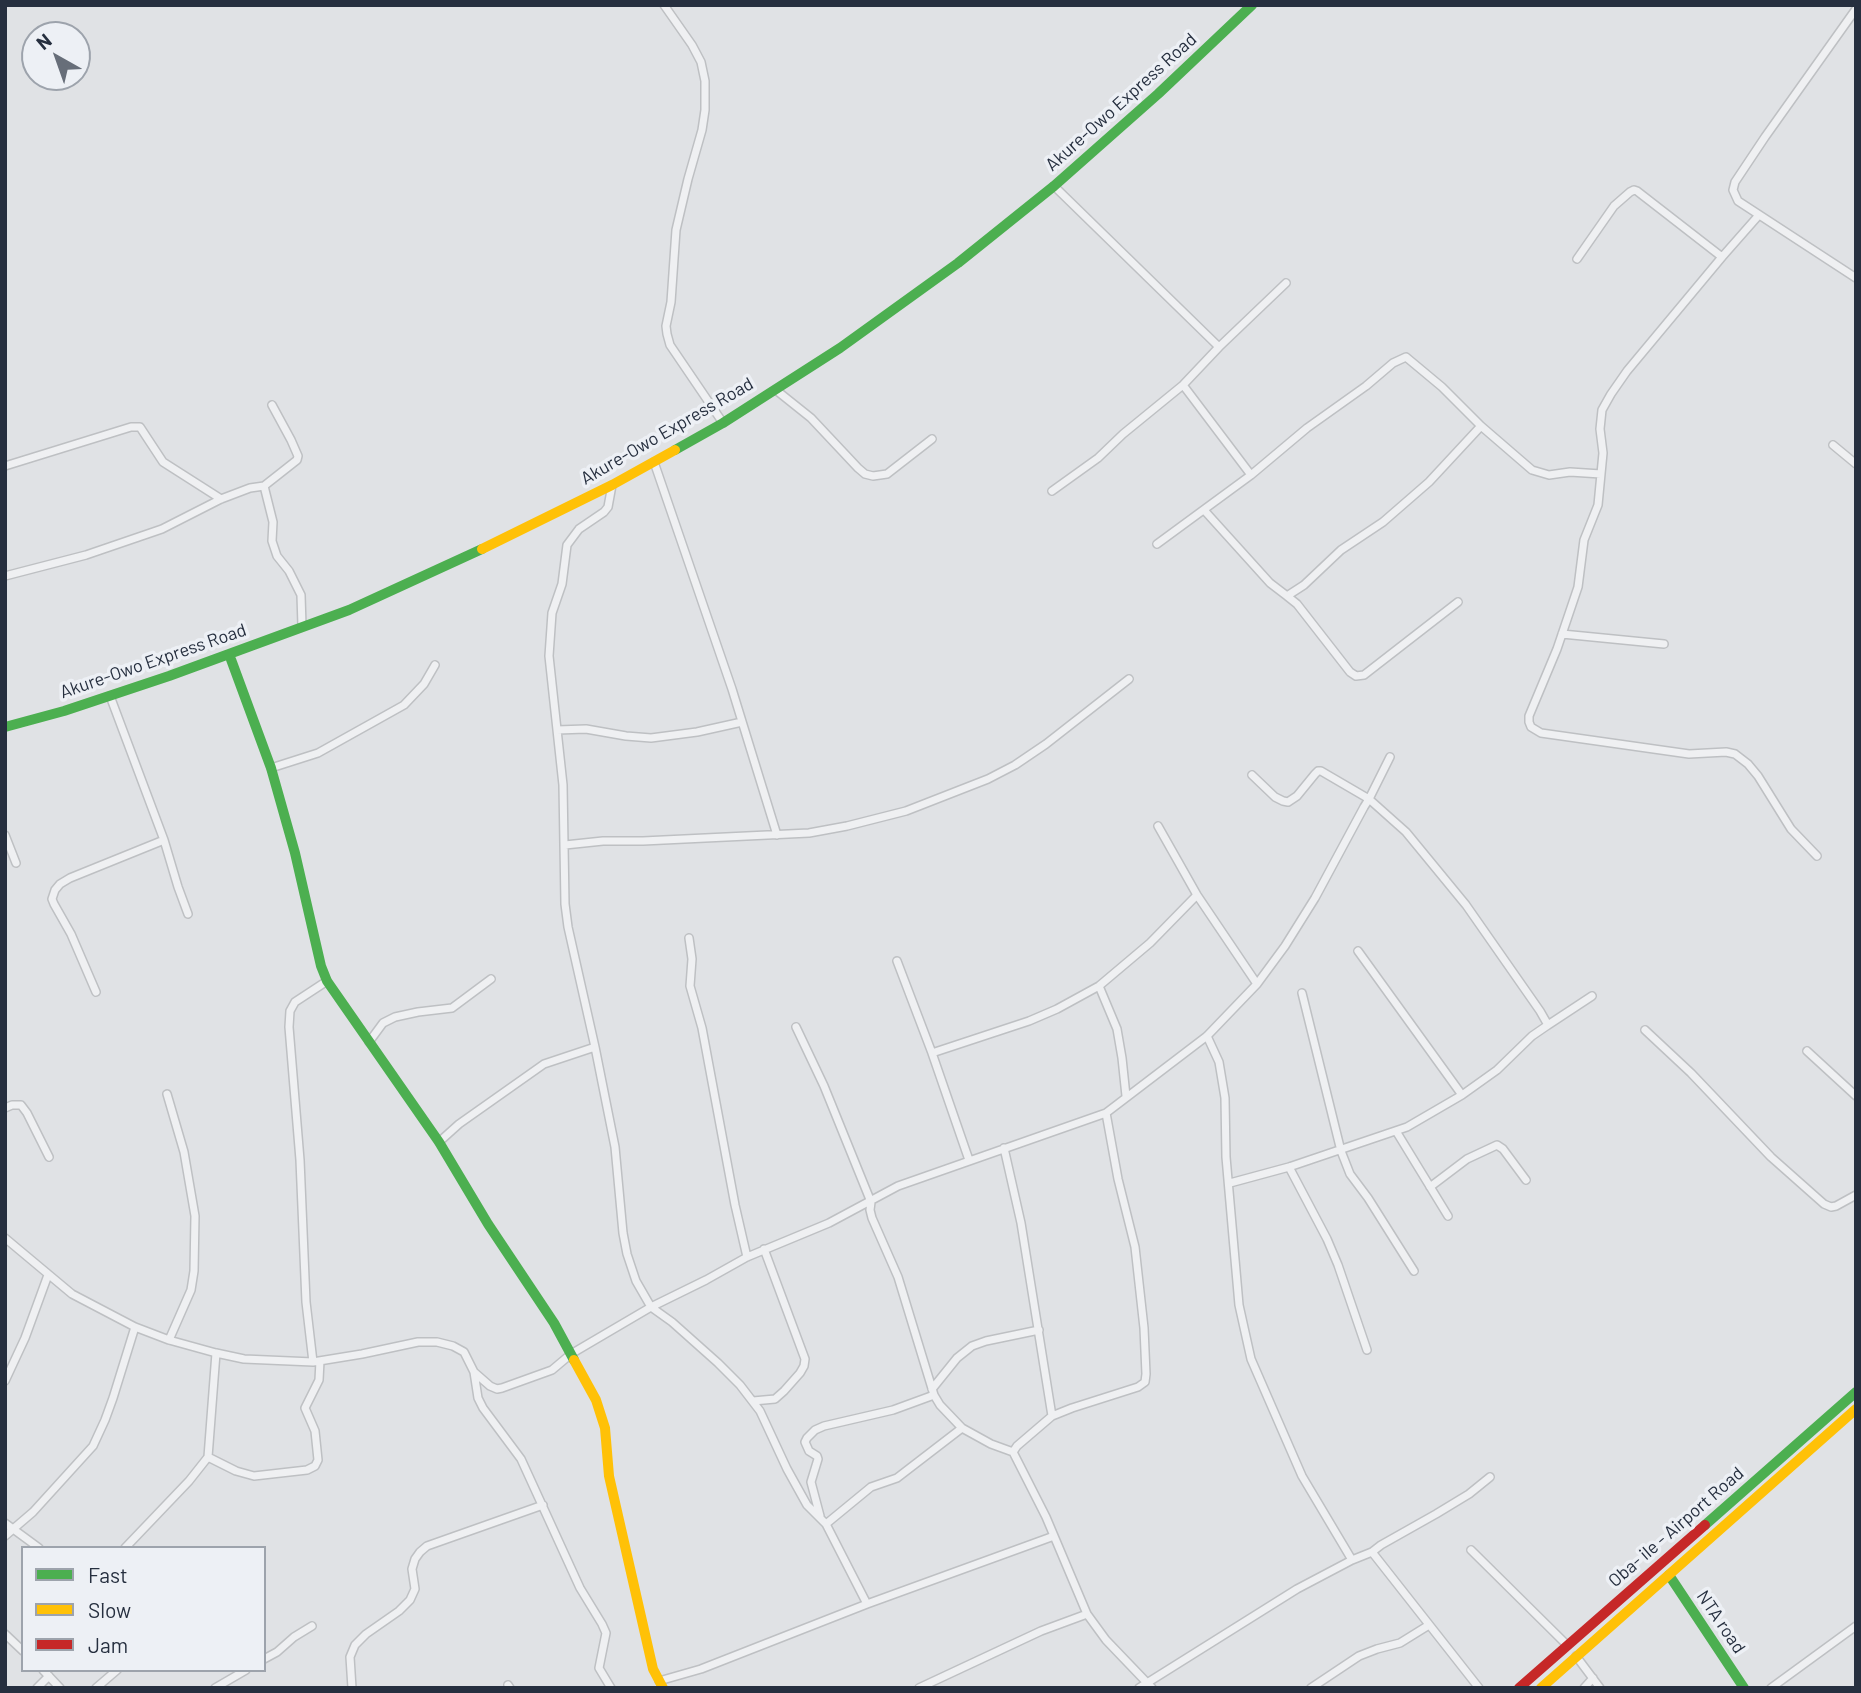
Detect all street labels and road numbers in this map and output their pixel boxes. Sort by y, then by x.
street label: Akure-Owo Express Road [1041,28,1201,176]
street label: Akure-Owo Express Road [577,373,757,489]
street label: Akure-Owo Express Road [57,619,249,703]
street label: Oba- ile - Airport Road [1604,1462,1748,1592]
street label: NTA road [1692,1586,1750,1658]

